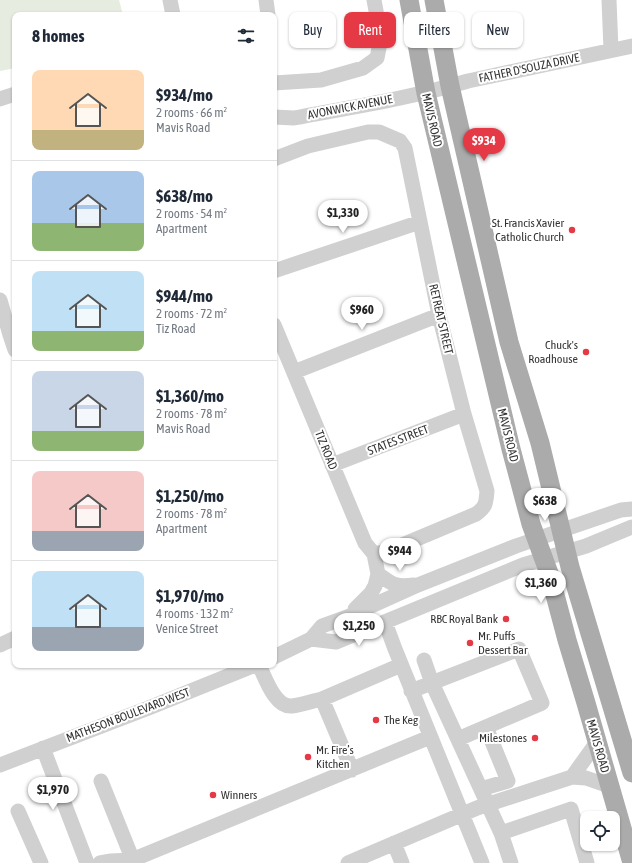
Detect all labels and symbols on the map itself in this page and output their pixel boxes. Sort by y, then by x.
street label: FATHER D'SOUZA DRIVE [477,50,581,86]
street label: AVONWICK AVENUE [306,92,394,122]
street label: MAVIS ROAD [419,92,445,149]
pin: $934 [460,128,508,162]
pin: $1,330 [310,200,376,234]
place label: St. Francis Xavier Catholic Church [492,216,564,244]
marker: St. Francis Xavier Catholic Church [567,225,577,235]
street label: RETREAT STREET [426,283,456,356]
pin: $960 [338,297,386,331]
place label: Chuck's Roadhouse [528,338,578,366]
marker: Chuck's Roadhouse [581,347,591,357]
street label: MAVIS ROAD [495,407,521,464]
street label: STATES STREET [366,422,431,458]
street label: TIZ ROAD [312,428,340,472]
pin: $638 [521,488,569,522]
pin: $944 [376,538,424,572]
pin: $1,360 [508,570,574,604]
place label: RBC Royal Bank [430,612,499,626]
pin: $1,250 [326,613,392,647]
marker: RBC Royal Bank [501,614,511,624]
place label: Mr. Puffs Dessert Bar [478,629,528,657]
marker: Mr. Puffs Dessert Bar [465,638,475,648]
street label: MATHESON BOULEVARD WEST [64,685,192,745]
place label: The Keg [384,713,419,727]
marker: The Keg [371,715,381,725]
street label: MAVIS ROAD [584,718,612,775]
place label: Milestones [479,731,527,745]
marker: Milestones [530,733,540,743]
place label: Mr. Fire’s Kitchen [316,743,354,771]
marker: Mr. Fire’s Kitchen [303,752,313,762]
pin: $1,970 [20,777,86,811]
place label: Winners [221,788,257,802]
marker: Winners [208,790,218,800]

